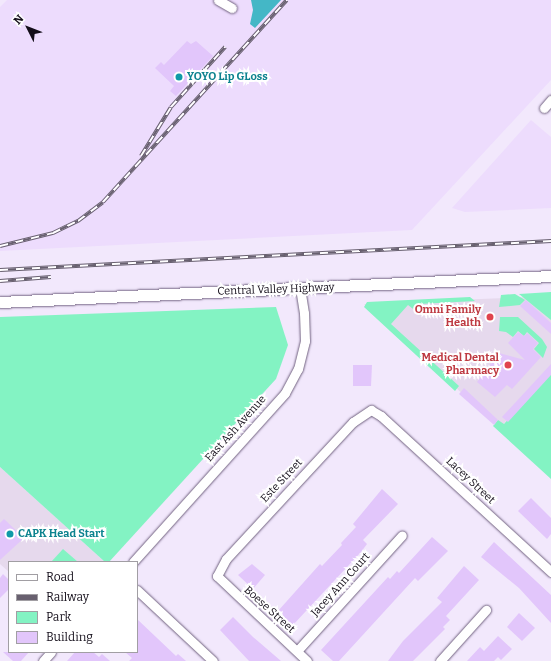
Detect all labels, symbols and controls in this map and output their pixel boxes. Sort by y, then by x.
north arrow [8,8,48,48]
text: N [11,12,26,27]
place label: YOYO Lip GLoss [187,70,268,84]
marker: YOYO Lip GLoss [174,72,184,82]
street label: Central Valley Highway [217,281,335,299]
place label: Omni Family Health [415,304,481,330]
marker: Omni Family Health [484,311,496,323]
place label: Medical Dental Pharmacy [422,352,499,378]
marker: Medical Dental Pharmacy [502,359,514,371]
street label: East Ash Avenue [203,393,269,465]
street label: Lacey Street [443,455,497,507]
street label: Este Street [258,456,306,506]
place label: CAPK Head Start [18,527,105,541]
marker: CAPK Head Start [5,529,15,539]
street label: Jacey Ann Court [309,550,373,620]
legend [8,561,138,653]
text: Road [46,570,74,584]
street label: Boese Street [241,584,297,636]
text: Railway [46,590,89,604]
text: Park [46,610,71,624]
text: Building [46,630,93,644]

